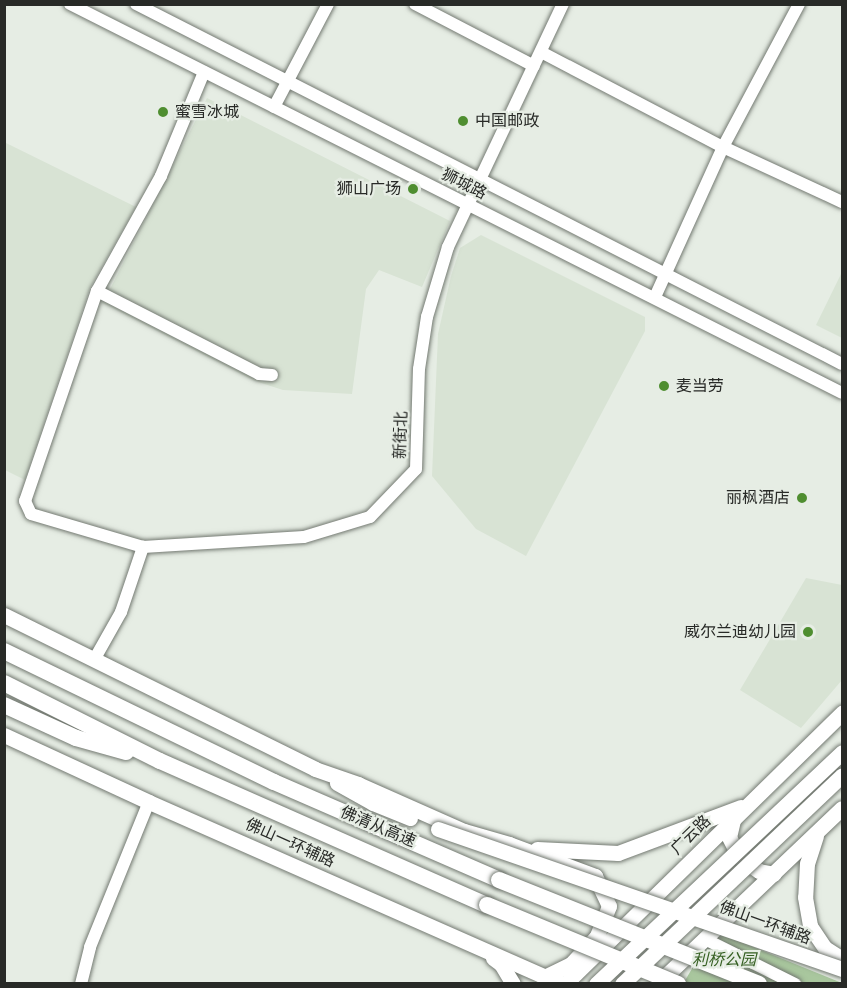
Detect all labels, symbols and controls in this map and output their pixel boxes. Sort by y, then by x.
place label: 蜜雪冰城 [175,102,239,122]
marker: 蜜雪冰城 [156,105,170,119]
place label: 中国邮政 [475,111,539,131]
marker: 中国邮政 [456,114,470,128]
street label: 狮城路 [438,165,490,203]
place label: 狮山广场 [337,179,401,199]
marker: 狮山广场 [406,182,420,196]
place label: 麦当劳 [676,376,724,396]
marker: 麦当劳 [657,379,671,393]
street label: 新街北 [391,411,411,459]
place label: 丽枫酒店 [726,488,790,508]
marker: 丽枫酒店 [795,491,809,505]
place label: 威尔兰迪幼儿园 [684,622,796,642]
marker: 威尔兰迪幼儿园 [801,625,815,639]
street label: 佛清从高速 [337,803,419,851]
street label: 广云路 [667,811,715,859]
street label: 佛山一环辅路 [242,815,338,871]
street label: 佛山一环辅路 [717,898,813,948]
park label: 利桥公园 [692,950,756,970]

